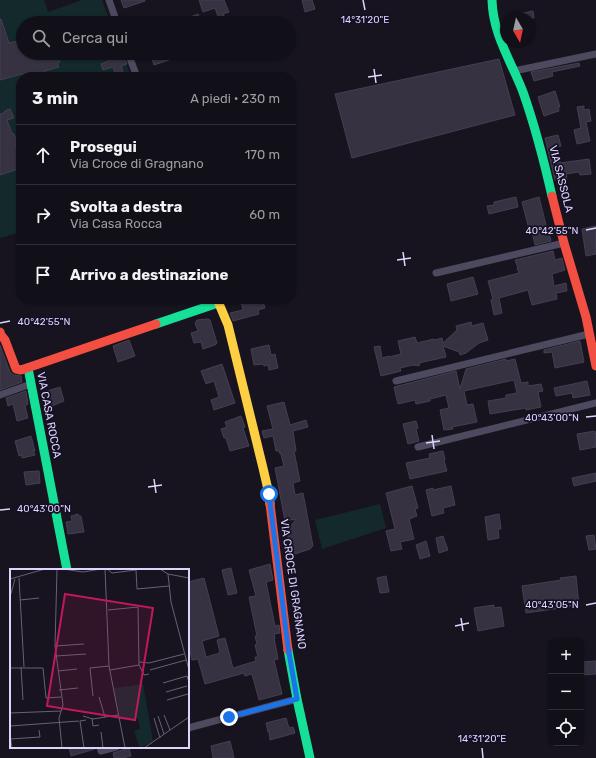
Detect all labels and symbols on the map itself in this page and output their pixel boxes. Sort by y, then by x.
north arrow [500,12,536,48]
text: 14°31'20"E [341,14,389,26]
street label: VIA SASSOLA [546,144,576,214]
text: 40°42'55"N [526,225,578,237]
text: 40°42'55"N [18,316,70,328]
street label: VIA CASA ROCCA [34,371,64,460]
text: 40°43'00"N [525,412,579,424]
route start [260,485,278,503]
text: 40°43'00"N [17,503,71,515]
street label: VIA CROCE DI GRAGNANO [277,518,309,650]
inset map [10,569,189,748]
text: 40°43'05"N [525,599,579,611]
route end [220,708,238,726]
text: 14°31'20"E [458,733,506,745]

